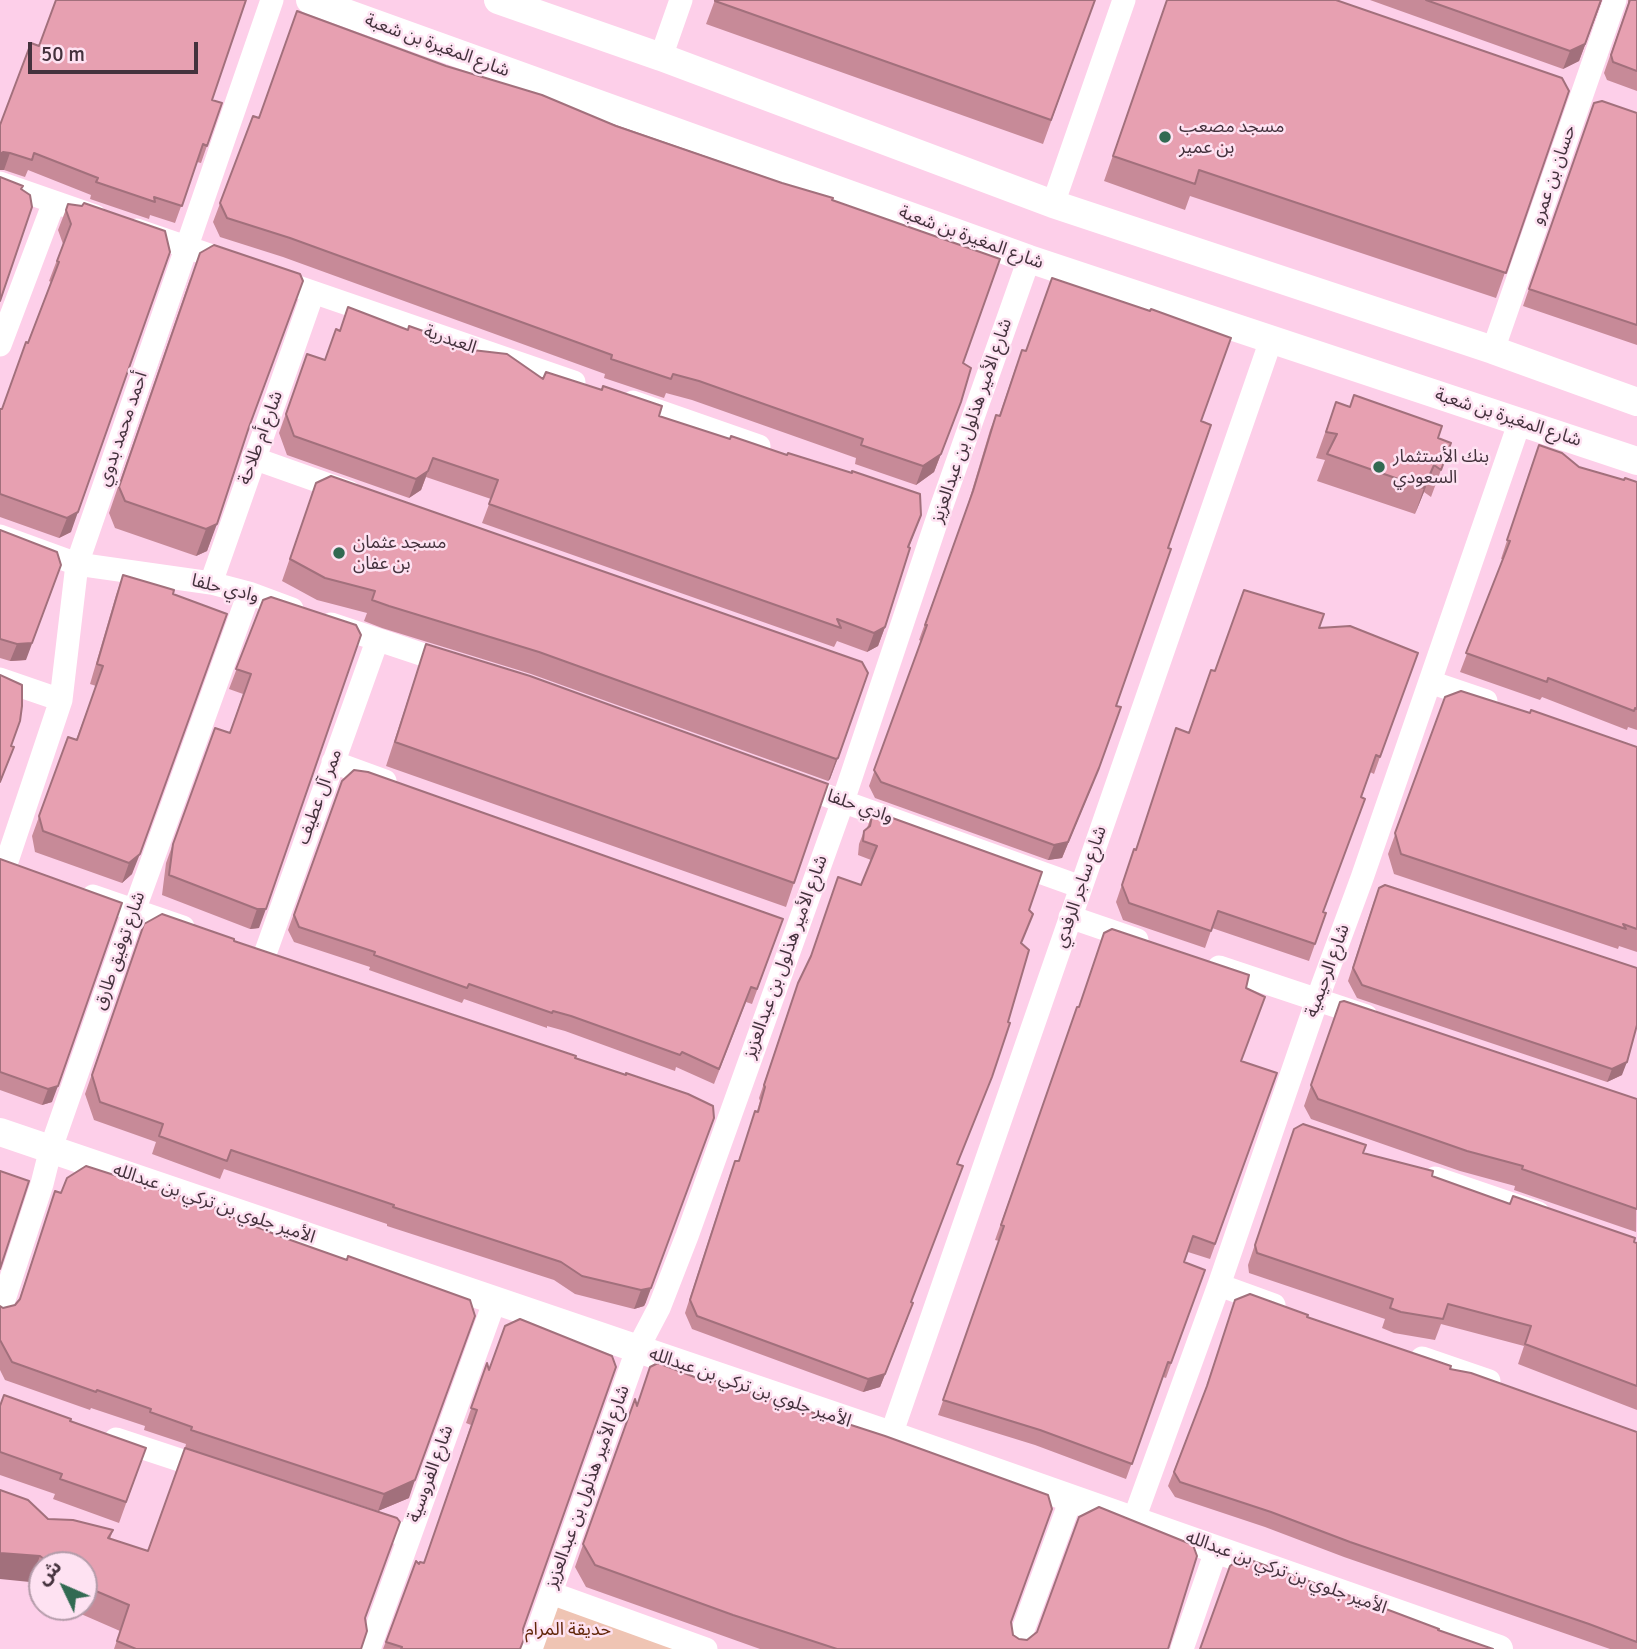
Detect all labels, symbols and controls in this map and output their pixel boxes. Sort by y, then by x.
street label: شارع المغيرة بن شعبة [362,10,512,82]
scale bar [32,28,201,72]
text: 50 m [41,41,85,67]
place label: مسجد مصعب بن عمير [1179,116,1284,158]
street label: حسان بن عمرو [1527,122,1581,228]
marker: مسجد مصعب بن عمير [1157,129,1173,145]
street label: شارع المغيرة بن شعبة [896,202,1046,274]
street label: شارع الأمير هذلول بن عبدالعزيز [927,316,1017,526]
street label: العبدرية [421,321,479,359]
street label: أحمد محمد بدوي [93,369,153,489]
street label: شارع المغيرة بن شعبة [1432,384,1584,452]
street label: شارع أم طلاحة [234,388,288,488]
place label: بنك الأستثمار السعودي [1393,446,1489,489]
marker: بنك الأستثمار السعودي [1371,459,1387,475]
place label: مسجد عثمان بن عفان [353,532,446,574]
marker: مسجد عثمان بن عفان [331,545,347,561]
street label: وادي حلفا [189,570,261,608]
street label: ممر آل عطيف [293,746,347,848]
street label: وادي حلفا [824,786,896,828]
street label: شارع ساجر الرفدي [1050,823,1112,951]
street label: شارع الأمير هذلول بن عبدالعزيز [739,852,833,1062]
street label: شارع توفيق طارق [90,889,150,1013]
street label: شارع الرحيمية [1301,921,1355,1021]
street label: الأمير جلوي بن تركي بن عبدالله [110,1159,318,1249]
street label: الأمير جلوي بن تركي بن عبدالله [646,1343,854,1433]
street label: شارع الأمير هذلول بن عبدالعزيز [541,1382,635,1592]
street label: شارع الفروسية [403,1423,459,1525]
street label: الأمير جلوي بن تركي بن عبدالله [1183,1527,1389,1619]
north arrow [28,1551,98,1621]
text: ش [32,1555,67,1591]
park label: حديقة المرام [525,1619,611,1641]

